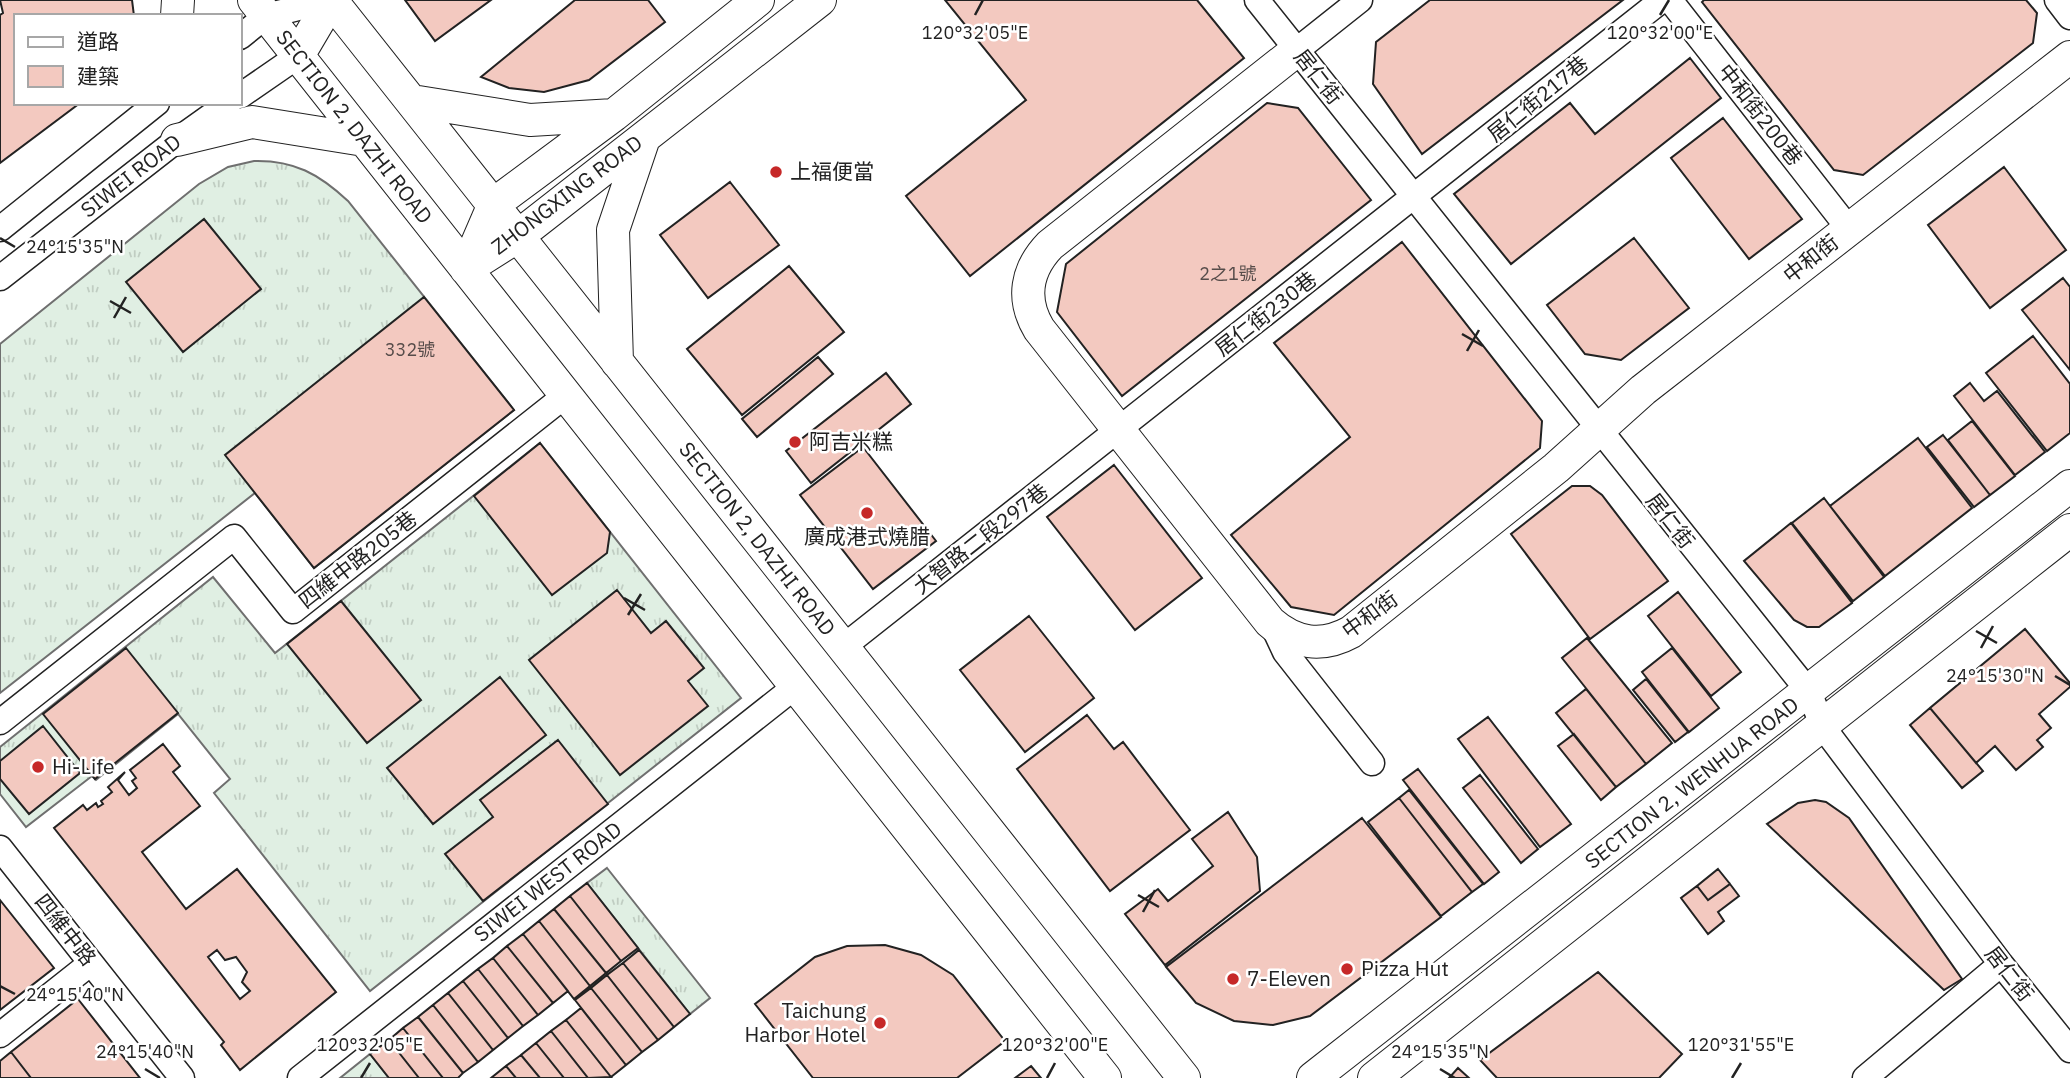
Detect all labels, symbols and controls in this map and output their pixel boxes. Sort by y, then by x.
legend [14,14,242,105]
text: 120°32'05"E [922,21,1028,44]
text: 120°32'00"E [1607,21,1713,44]
street label: SECTION 2, DAZHI ROAD [270,24,439,229]
text: 道路 [77,27,119,55]
street label: 居仁街 [1288,43,1349,110]
street label: 居仁街217巷 [1481,49,1594,147]
street label: 中和街200巷 [1712,58,1809,171]
text: 建築 [77,62,119,90]
street label: SIWEI ROAD [74,127,186,223]
street label: ZHONGXING ROAD [485,128,648,260]
place label: 上福便當 [790,157,874,185]
marker: 上福便當 [768,164,784,180]
street label: 中和街 [1777,228,1844,289]
text: 24°15'35"N [26,235,124,258]
house number: 2之1號 [1199,262,1257,285]
street label: 居仁街230巷 [1209,265,1322,362]
house number: 332號 [385,338,435,361]
place label: 阿吉米糕 [809,427,893,455]
marker: 阿吉米糕 [787,434,803,450]
street label: SECTION 2, DAZHI ROAD [673,436,842,641]
street label: 大智路二段297巷 [907,477,1054,600]
street label: 居仁街 [1640,487,1701,554]
street label: 四維中路205巷 [292,504,422,614]
marker: 廣成港式燒腊 [859,505,875,521]
place label: 廣成港式燒腊 [804,522,930,550]
street label: 中和街 [1336,584,1403,644]
text: 24°15'30"N [1946,664,2044,687]
street label: SECTION 2, WENHUA ROAD [1579,690,1804,875]
place label: Hi-Life [52,752,115,780]
marker: Hi-Life [30,759,46,775]
street label: SIWEI WEST ROAD [468,815,627,948]
street label: 四維中路 [29,888,103,971]
street label: 居仁街 [1979,940,2040,1007]
place label: Pizza Hut [1361,954,1449,982]
marker: Pizza Hut [1339,961,1355,977]
place label: 7-Eleven [1247,964,1331,992]
marker: 7-Eleven [1225,971,1241,987]
text: 24°15'40"N [26,983,124,1006]
place label: Taichung Harbor Hotel [744,996,866,1048]
marker: Taichung Harbor Hotel [872,1015,888,1031]
text: 120°32'05"E [317,1033,423,1056]
text: 120°32'00"E [1002,1033,1108,1056]
text: 120°31'55"E [1688,1033,1794,1056]
text: 24°15'40"N [96,1040,194,1063]
text: 24°15'35"N [1391,1040,1489,1063]

